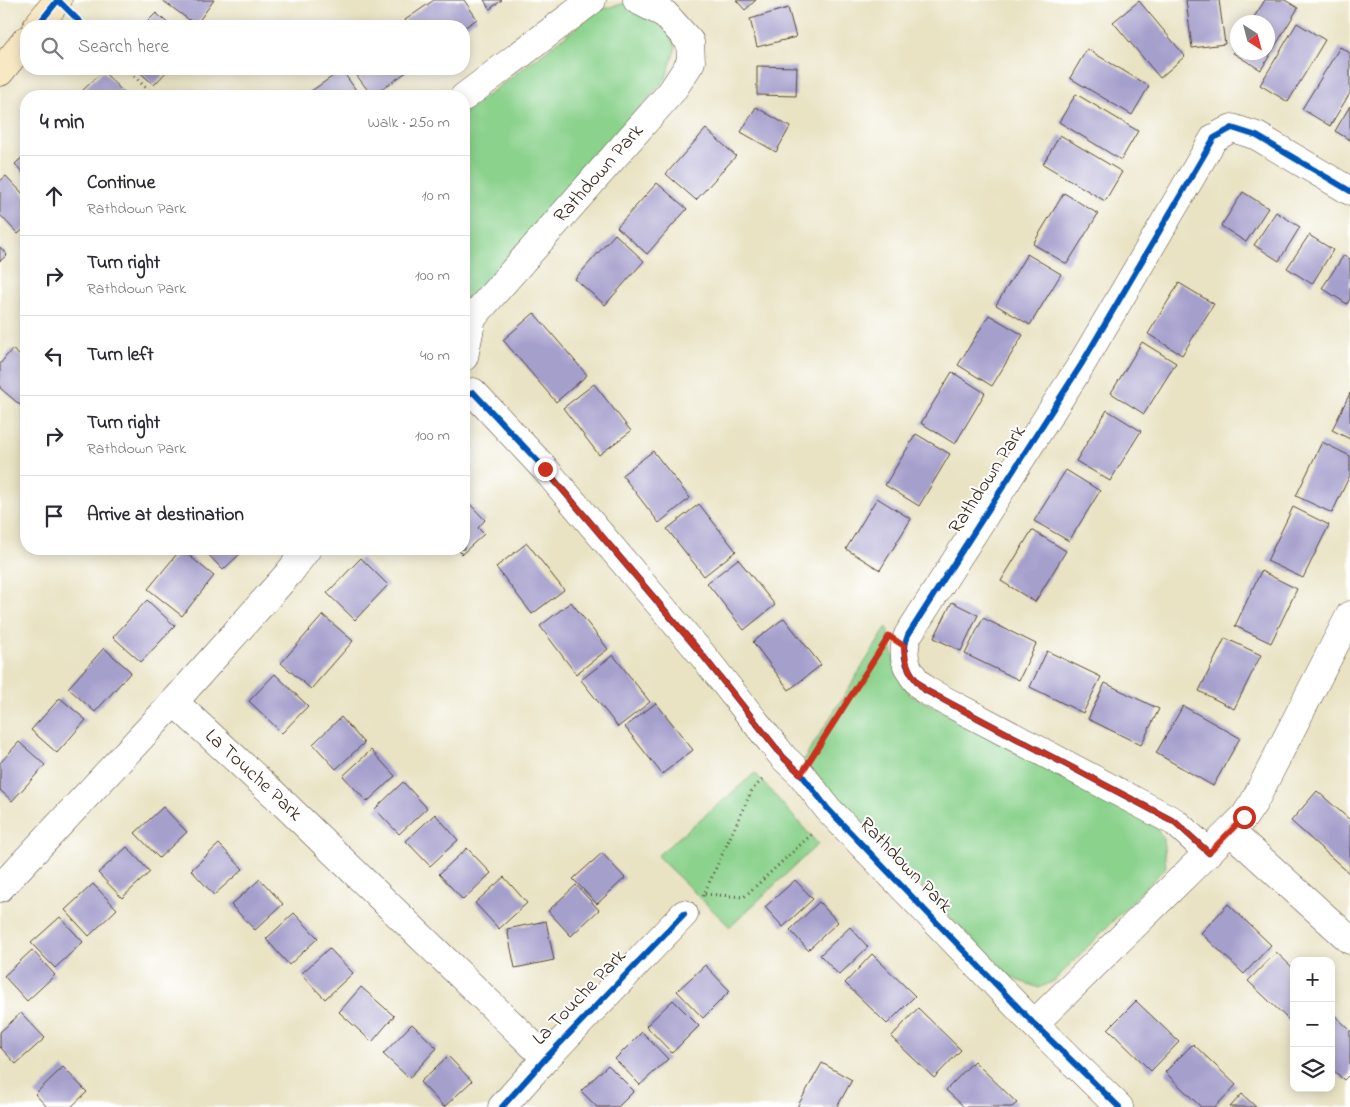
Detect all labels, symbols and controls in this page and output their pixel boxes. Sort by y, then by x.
north arrow [1230,15,1275,60]
search box [20,20,470,75]
icon: search [38,34,66,62]
text: Search here [78,34,169,61]
text: 4 min [40,108,84,138]
text: Walk · 250 m [367,111,450,135]
street label: Rathdown Park [547,118,651,230]
text: Continue [87,170,155,197]
icon: ahead [40,182,68,210]
text: 10 m [422,184,450,208]
text: Rathdown Park [87,197,186,221]
text: Turn right [87,250,160,277]
icon: right [40,262,68,290]
text: 100 m [415,264,450,288]
text: Rathdown Park [87,277,186,301]
icon: left [40,342,68,370]
text: Turn left [87,342,154,369]
text: 40 m [420,344,450,368]
text: Turn right [87,410,160,437]
street label: Rathdown Park [942,420,1034,540]
icon: right [40,422,68,450]
text: 100 m [415,424,450,448]
text: Rathdown Park [87,437,186,461]
route end [534,458,557,481]
icon: arrive [40,502,68,530]
text: Arrive at destination [87,502,244,529]
street label: La Touche Park [198,722,309,828]
route start [1233,806,1256,829]
street label: Rathdown Park [852,811,959,921]
street label: La Touche Park [526,943,634,1053]
map controls [1290,957,1335,1092]
button: + [1290,957,1335,1002]
button: − [1290,1002,1335,1047]
button: layers [1290,1047,1335,1092]

